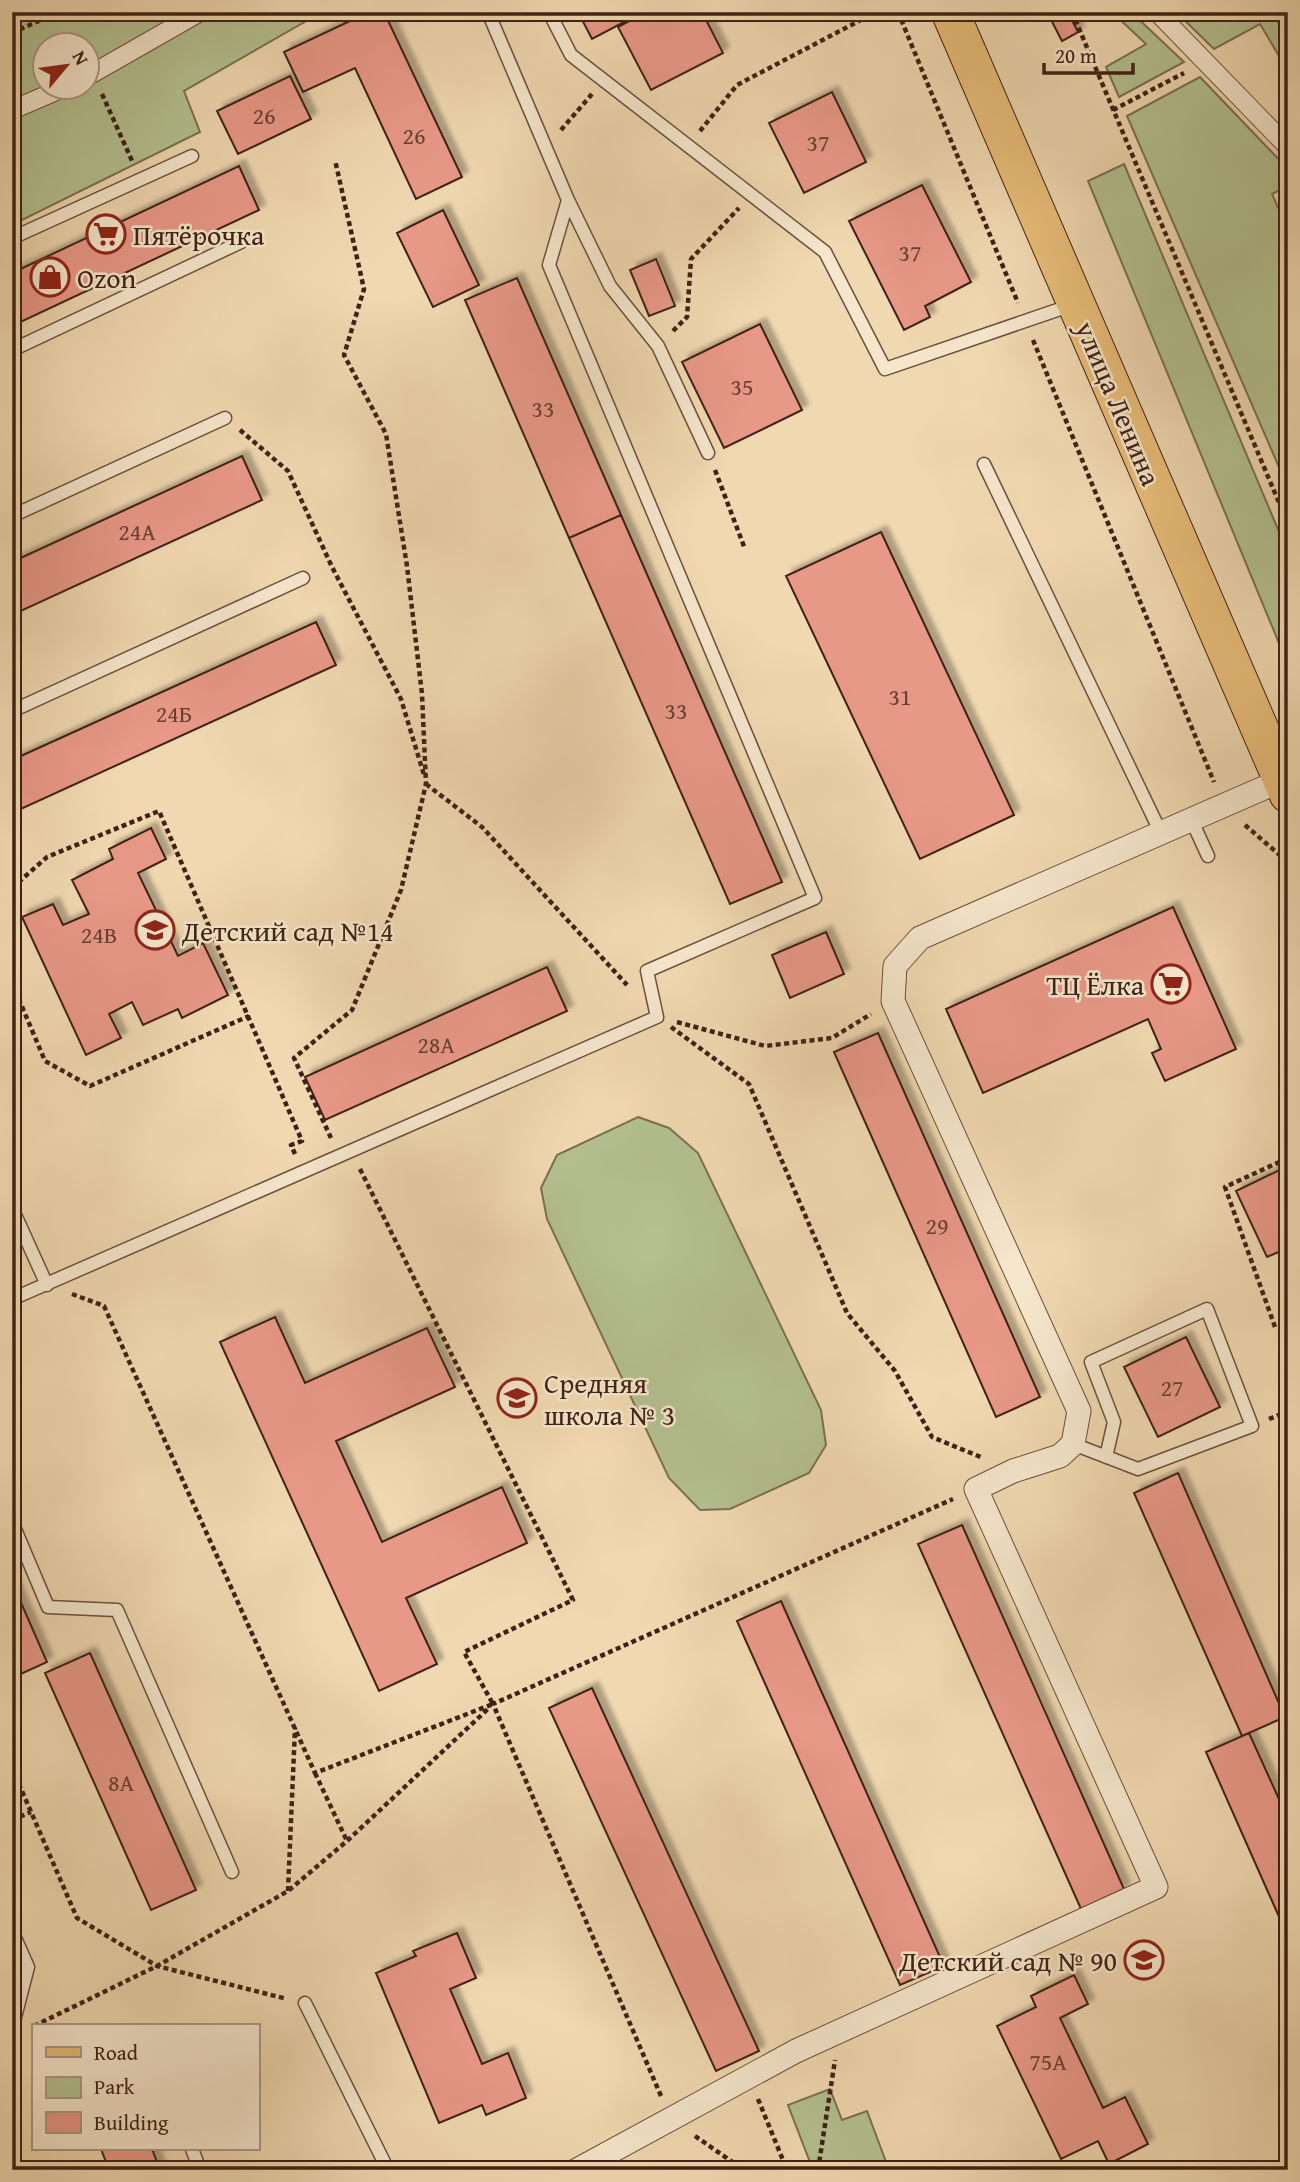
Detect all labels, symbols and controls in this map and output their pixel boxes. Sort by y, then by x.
north arrow [32,32,102,102]
scale bar [1044,32,1134,76]
text: 20 m [1055,40,1097,71]
text: N [66,45,96,70]
house number: 26 [252,98,276,133]
house number: 26 [402,118,426,153]
house number: 37 [806,125,830,160]
supermarket icon: Пятёрочка [85,213,127,255]
place label: Пятёрочка [133,214,265,255]
house number: 37 [898,235,922,270]
shop icon: Ozon [29,256,71,298]
place label: Ozon [77,257,137,298]
street label: улица Ленина [1066,313,1172,492]
house number: 35 [730,369,754,404]
house number: 33 [531,391,555,426]
house number: 24А [118,514,156,549]
house number: 31 [888,679,912,714]
house number: 33 [664,693,688,728]
house number: 24Б [156,696,192,731]
school or university icon: Детский сад №14 [134,909,176,951]
place label: Детский сад №14 [181,910,394,951]
house number: 24В [81,917,117,952]
supermarket icon: ТЦ Ёлка [1150,963,1192,1005]
place label: ТЦ Ёлка [1047,964,1145,1005]
house number: 28А [417,1027,455,1062]
house number: 29 [925,1208,949,1243]
place label: Средняя школа № 3 [544,1362,675,1435]
house number: 27 [1160,1370,1184,1405]
school or university icon: Средняя школа № 3 [496,1377,538,1419]
house number: 8А [108,1765,135,1800]
school or university icon: Детский сад № 90 [1123,1939,1165,1981]
place label: Детский сад № 90 [898,1940,1117,1981]
legend [32,2024,259,2150]
text: Road [94,2037,139,2068]
house number: 75А [1029,2044,1067,2079]
text: Park [94,2071,135,2102]
text: Building [94,2107,169,2138]

